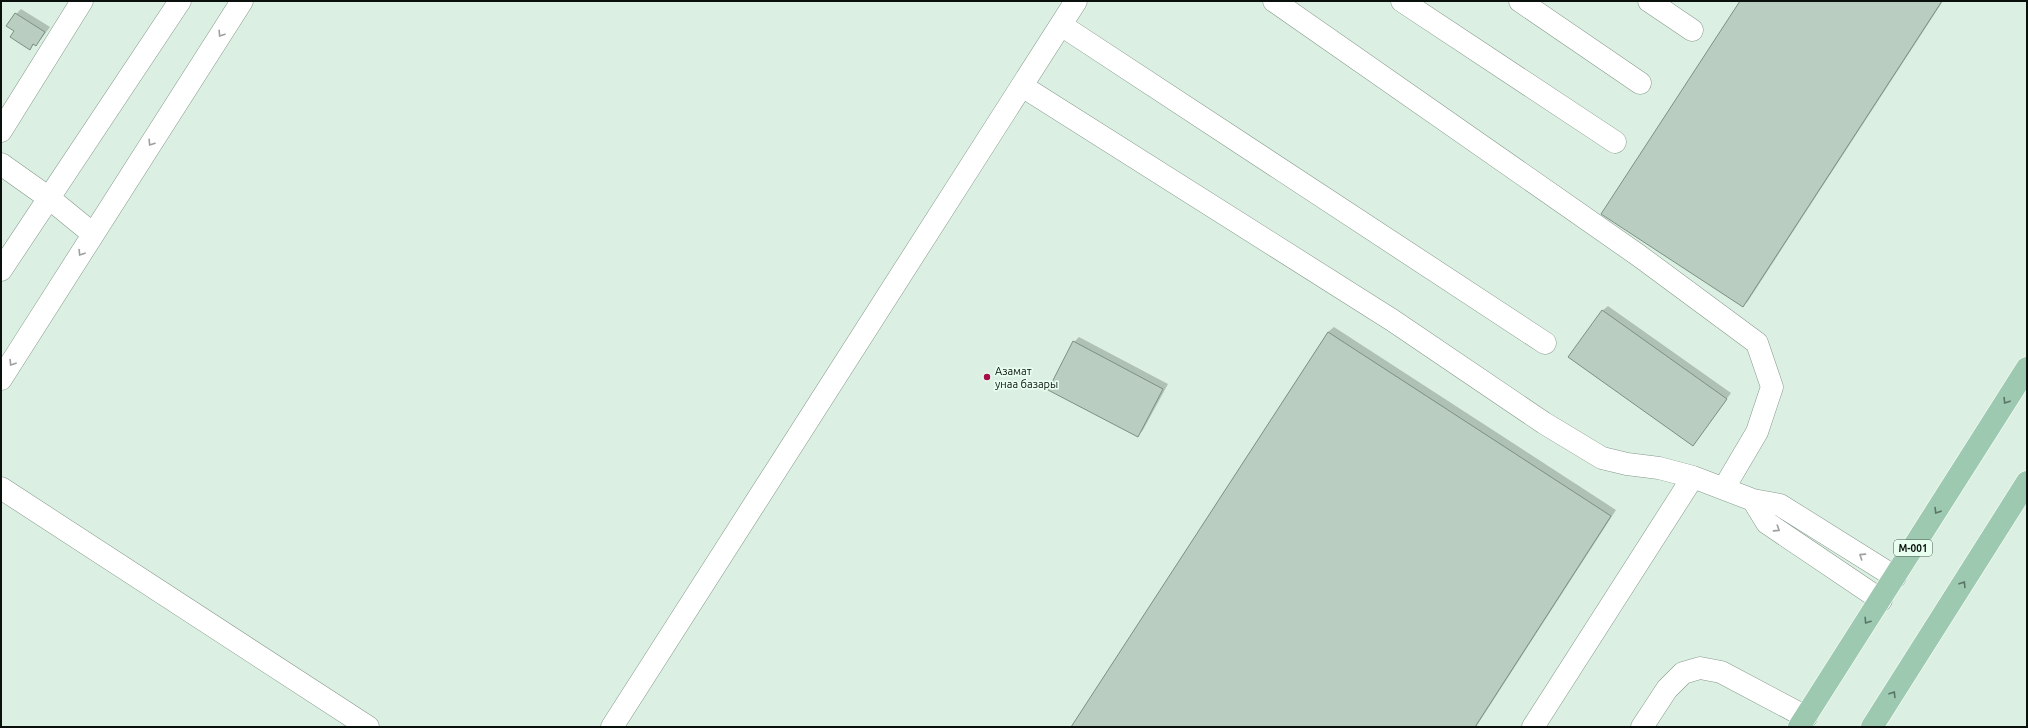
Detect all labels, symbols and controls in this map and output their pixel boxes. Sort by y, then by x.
one-way arrow [219,30,226,37]
one-way arrow [148,139,156,146]
one-way arrow [78,249,86,256]
one-way arrow [9,359,16,366]
place label: Азамат унаа базары [995,365,1058,390]
marker: Азамат унаа базары [982,372,992,382]
one-way arrow [2003,397,2011,404]
one-way arrow [1934,507,1941,514]
one-way arrow [1773,525,1780,532]
road number: M-001 [1894,540,1932,556]
one-way arrow [1859,553,1866,561]
one-way arrow [1958,581,1965,588]
one-way arrow [1865,616,1872,623]
one-way arrow [1888,691,1896,698]

